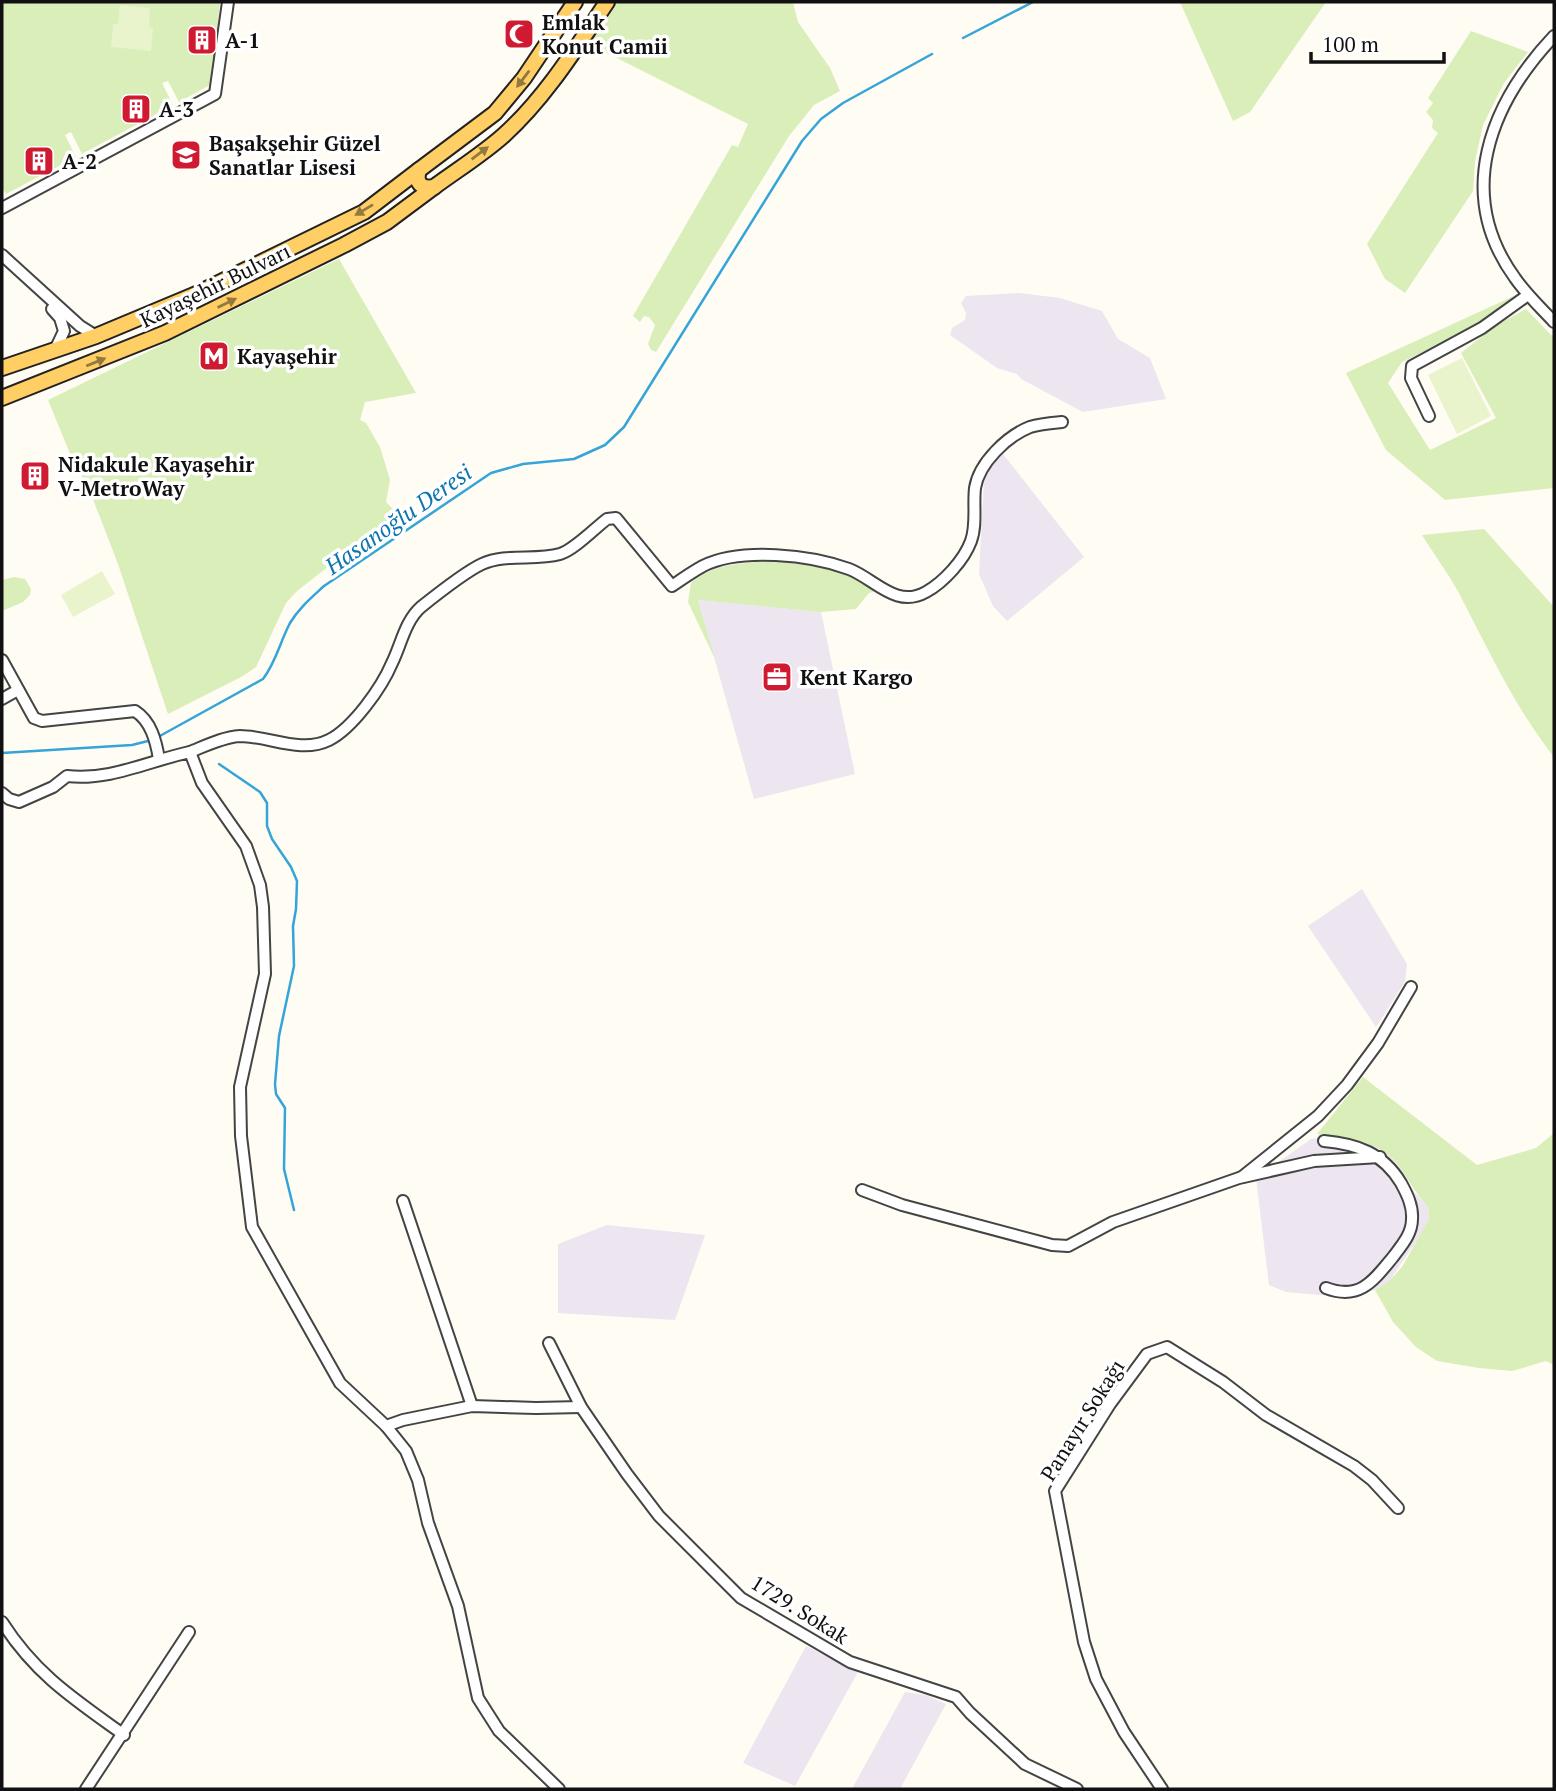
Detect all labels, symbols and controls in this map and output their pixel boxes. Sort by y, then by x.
place label: Emlak Konut Camii [542,8,668,60]
mosque icon: Emlak Konut Camii [502,17,536,51]
scale bar [1311,21,1444,65]
building icon: A-1 [185,23,219,57]
place label: A-1 [225,26,260,54]
text: 100 m [1322,30,1379,58]
one-way arrow [516,69,530,88]
building icon: A-3 [119,92,153,126]
place label: A-3 [159,95,194,123]
place label: Başakşehir Güzel Sanatlar Lisesi [209,129,381,181]
school or university icon: Başakşehir Güzel Sanatlar Lisesi [169,138,203,172]
building icon: A-2 [22,144,56,178]
one-way arrow [471,145,489,160]
place label: A-2 [62,147,97,175]
one-way arrow [355,204,374,216]
street label: Kayaşehir Bulvarı [135,236,295,334]
one-way arrow [217,297,237,309]
metro station icon: Kayaşehir [197,339,231,373]
place label: Kayaşehir [237,342,337,370]
one-way arrow [86,356,107,367]
place label: Nidakule Kayaşehir V-MetroWay [58,450,254,502]
water label: Hasanoğlu Deresi [318,456,478,582]
building icon: Nidakule Kayaşehir V-MetroWay [18,459,52,493]
office icon: Kent Kargo [760,660,794,694]
place label: Kent Kargo [800,663,913,691]
street label: Panayır Sokağı [1034,1354,1130,1486]
street label: 1729. Sokak [746,1568,854,1650]

